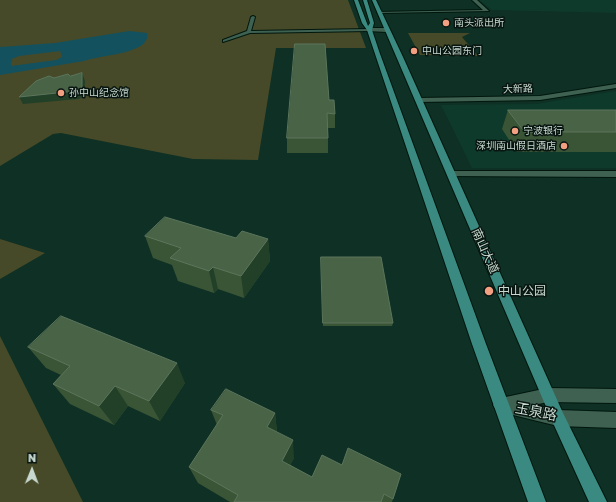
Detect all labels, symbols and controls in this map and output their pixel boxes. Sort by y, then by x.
place label: 南头派出所 [454,17,504,29]
marker: 南头派出所 [441,18,451,28]
place label: 中山公园东门 [422,45,482,57]
marker: 中山公园东门 [409,46,419,56]
street label: 大新路 [503,82,533,96]
place label: 孙中山纪念馆 [69,87,129,99]
marker: 孙中山纪念馆 [56,88,66,98]
place label: 宁波银行 [523,125,563,137]
marker: 宁波银行 [510,126,520,136]
place label: 深圳南山假日酒店 [476,140,556,152]
marker: 深圳南山假日酒店 [559,141,569,151]
street label: 南山大道 [469,226,501,276]
place label: 中山公园 [498,284,546,298]
marker: 中山公园 [483,285,495,297]
street label: 玉泉路 [514,400,558,424]
north arrow [12,450,52,490]
text: N [28,451,37,464]

